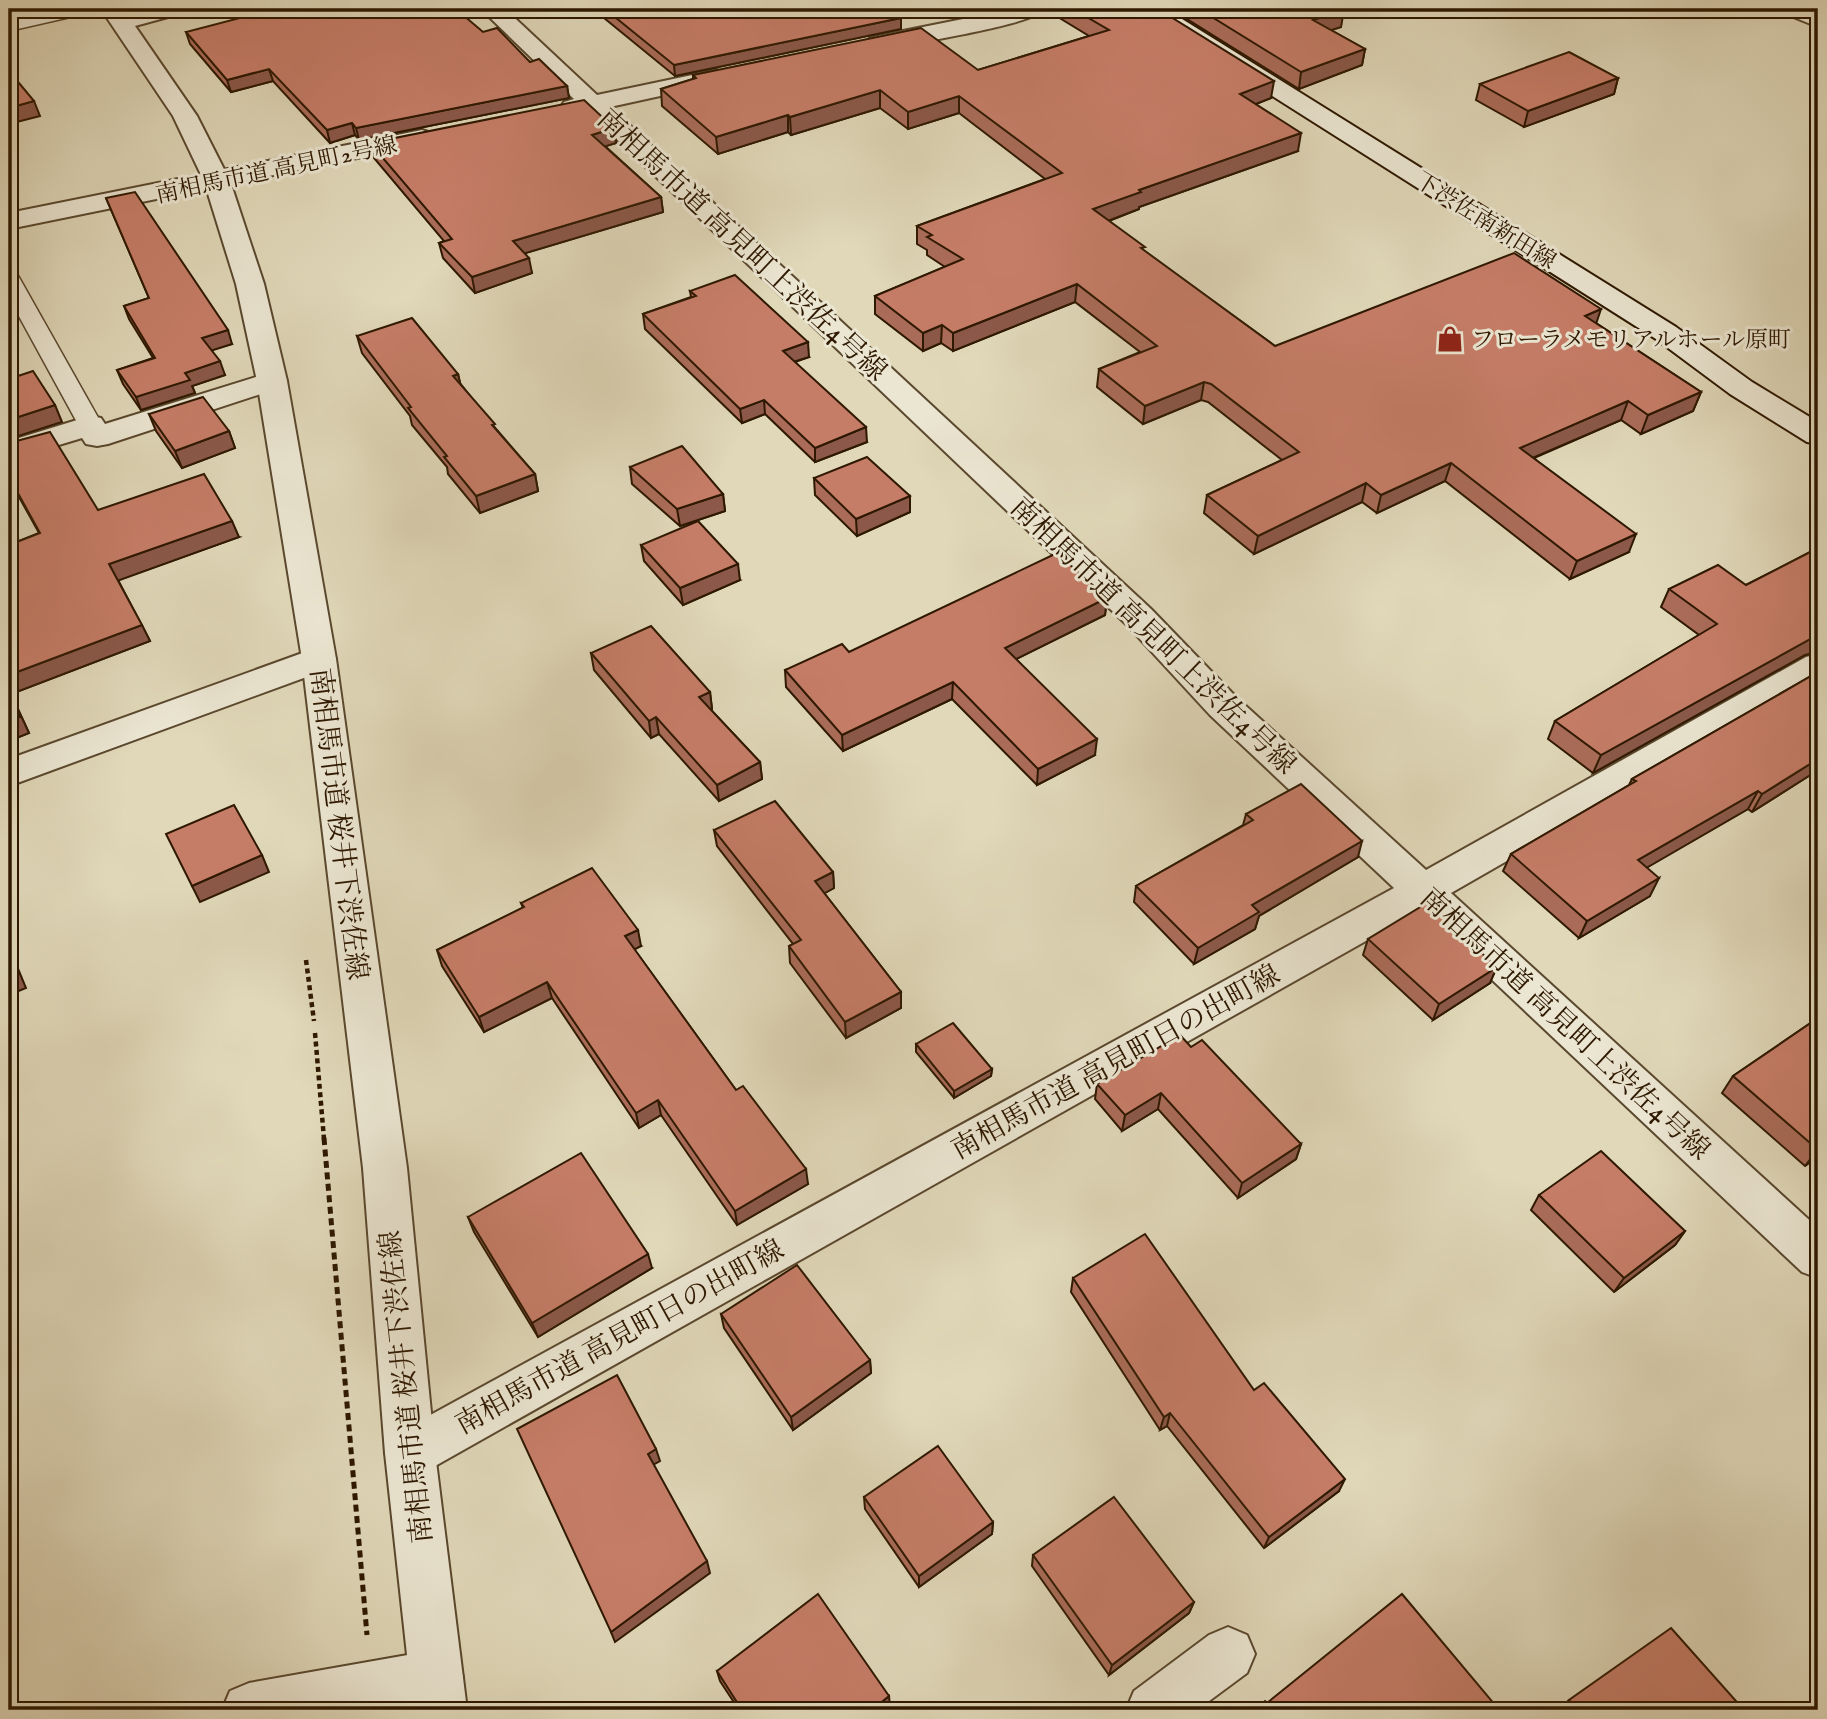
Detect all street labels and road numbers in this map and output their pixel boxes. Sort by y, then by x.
street label: 南相馬市道 高見町上渋佐4号線 [589,102,894,390]
street label: 南相馬市道 高見町2号線 [153,131,400,210]
street label: 下渋佐南新田線 [1409,166,1561,276]
street label: 南相馬市道 高見町上渋佐4号線 [1002,491,1302,783]
street label: 南相馬市道 桜井下渋佐線 [301,666,374,982]
street label: 南相馬市道 高見町上渋佐4号線 [1412,881,1717,1169]
street label: 南相馬市道 高見町日の出町線 [946,958,1287,1168]
street label: 南相馬市道 桜井下渋佐線 [374,1229,441,1545]
street label: 南相馬市道 高見町日の出町線 [450,1233,791,1443]

